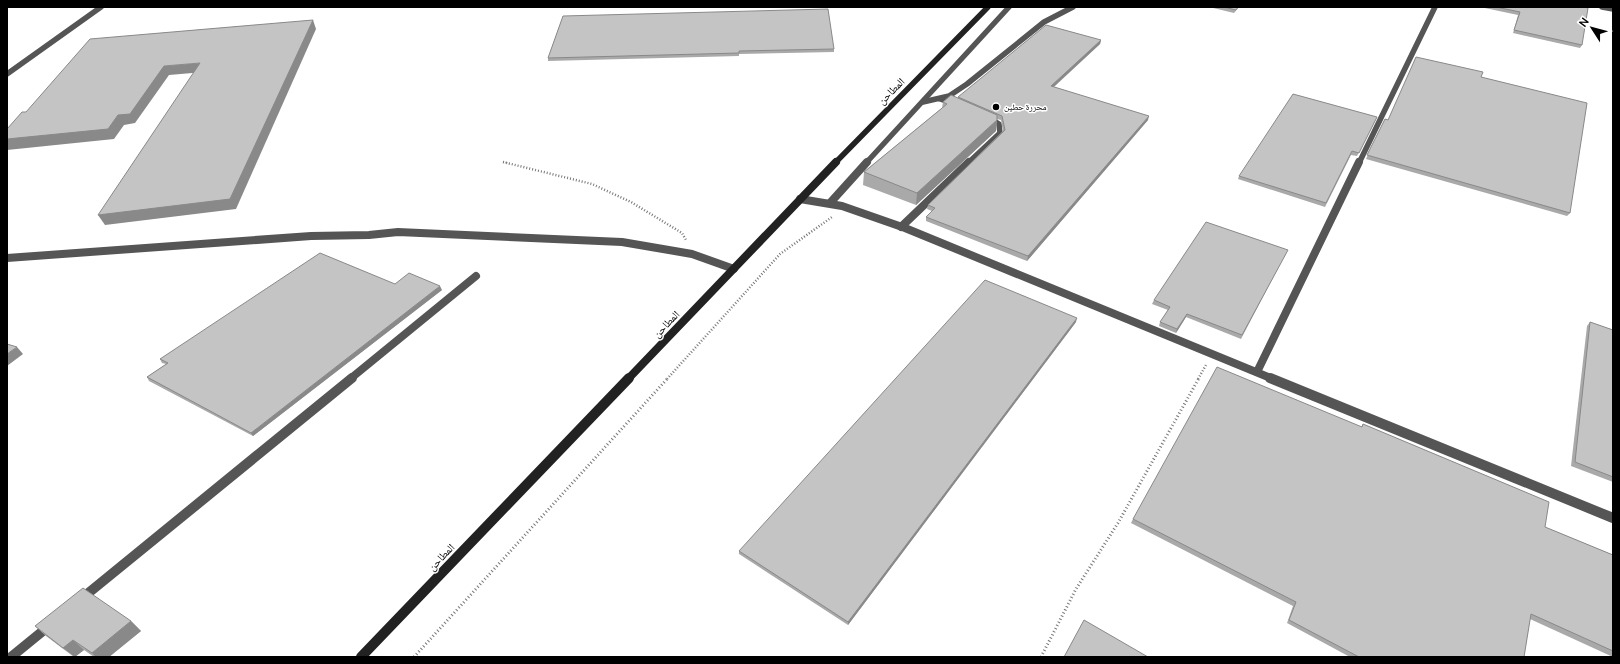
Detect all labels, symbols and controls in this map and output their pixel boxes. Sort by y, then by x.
north arrow [1572,8,1612,48]
text: N [1575,14,1592,29]
street label: المطاحن [874,74,907,107]
place label: محررة حطين [1004,100,1047,113]
marker: محررة حطين [991,102,1001,112]
street label: المطاحن [649,307,682,341]
street label: المطاحن [424,540,457,574]

